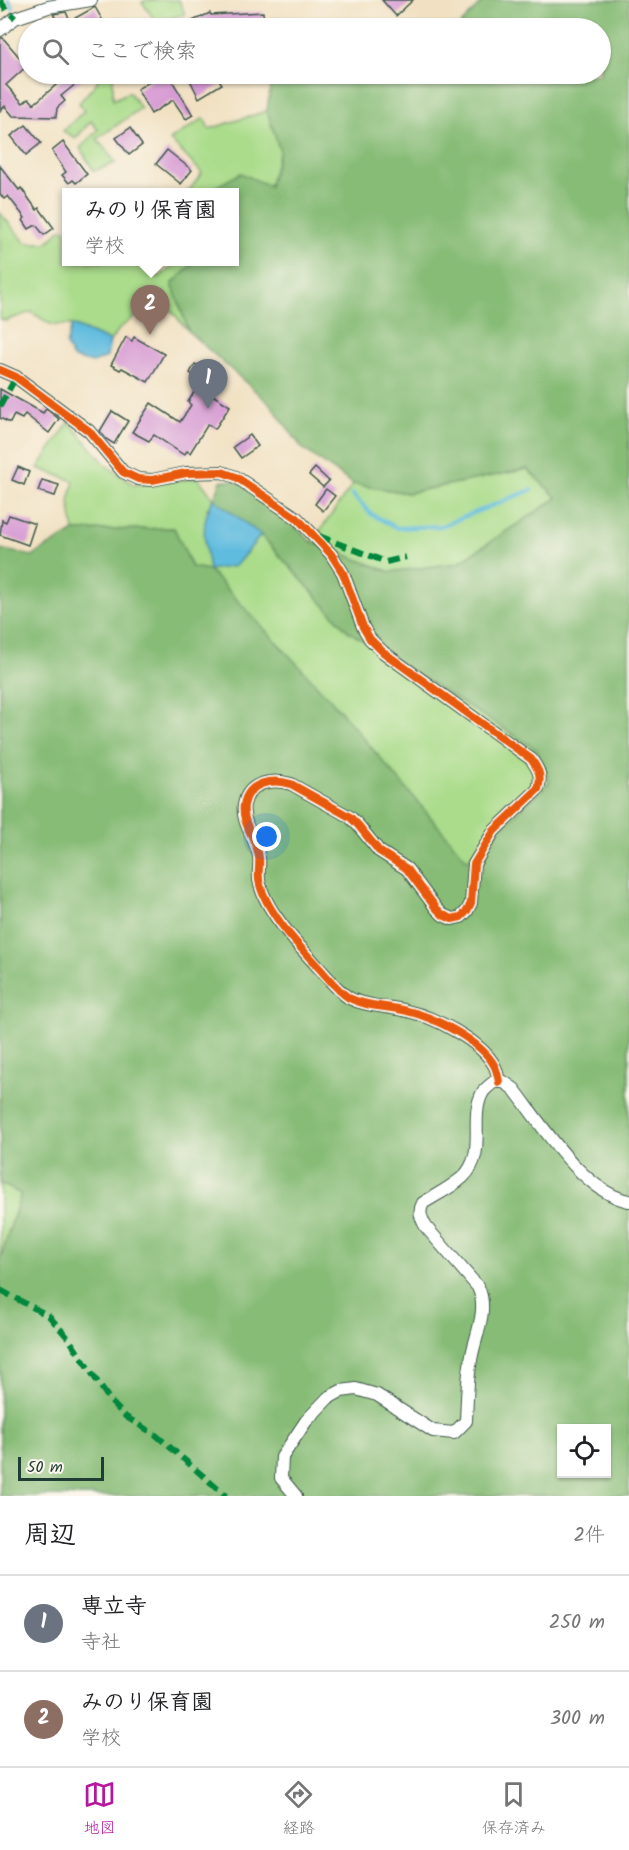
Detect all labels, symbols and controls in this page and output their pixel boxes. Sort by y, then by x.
search box [18,18,611,84]
icon: search [39,35,72,68]
text: ここで検索 [87,35,197,70]
popup [62,188,239,266]
text: みのり保育園 [84,194,217,229]
text: 学校 [84,231,124,263]
pin: 2 [130,286,170,335]
pin: 1 [188,360,228,409]
your location [252,822,281,851]
map controls [557,1424,611,1478]
button: locate [557,1424,611,1478]
scale bar [18,1454,104,1482]
text: 50 m [27,1455,63,1480]
text: 周辺 [24,1515,76,1557]
text: 2件 [573,1520,605,1552]
text: 専立寺 [81,1590,147,1625]
text: 1 [40,1607,47,1639]
text: 250 m [549,1607,605,1639]
text: 寺社 [81,1627,121,1659]
text: みのり保育園 [81,1686,213,1721]
text: 2 [38,1703,49,1735]
text: 300 m [550,1703,605,1735]
text: 学校 [81,1723,121,1755]
tab: 地図 [83,1778,116,1841]
tab: 経路 [282,1778,315,1841]
tab: 保存済み [482,1778,546,1841]

